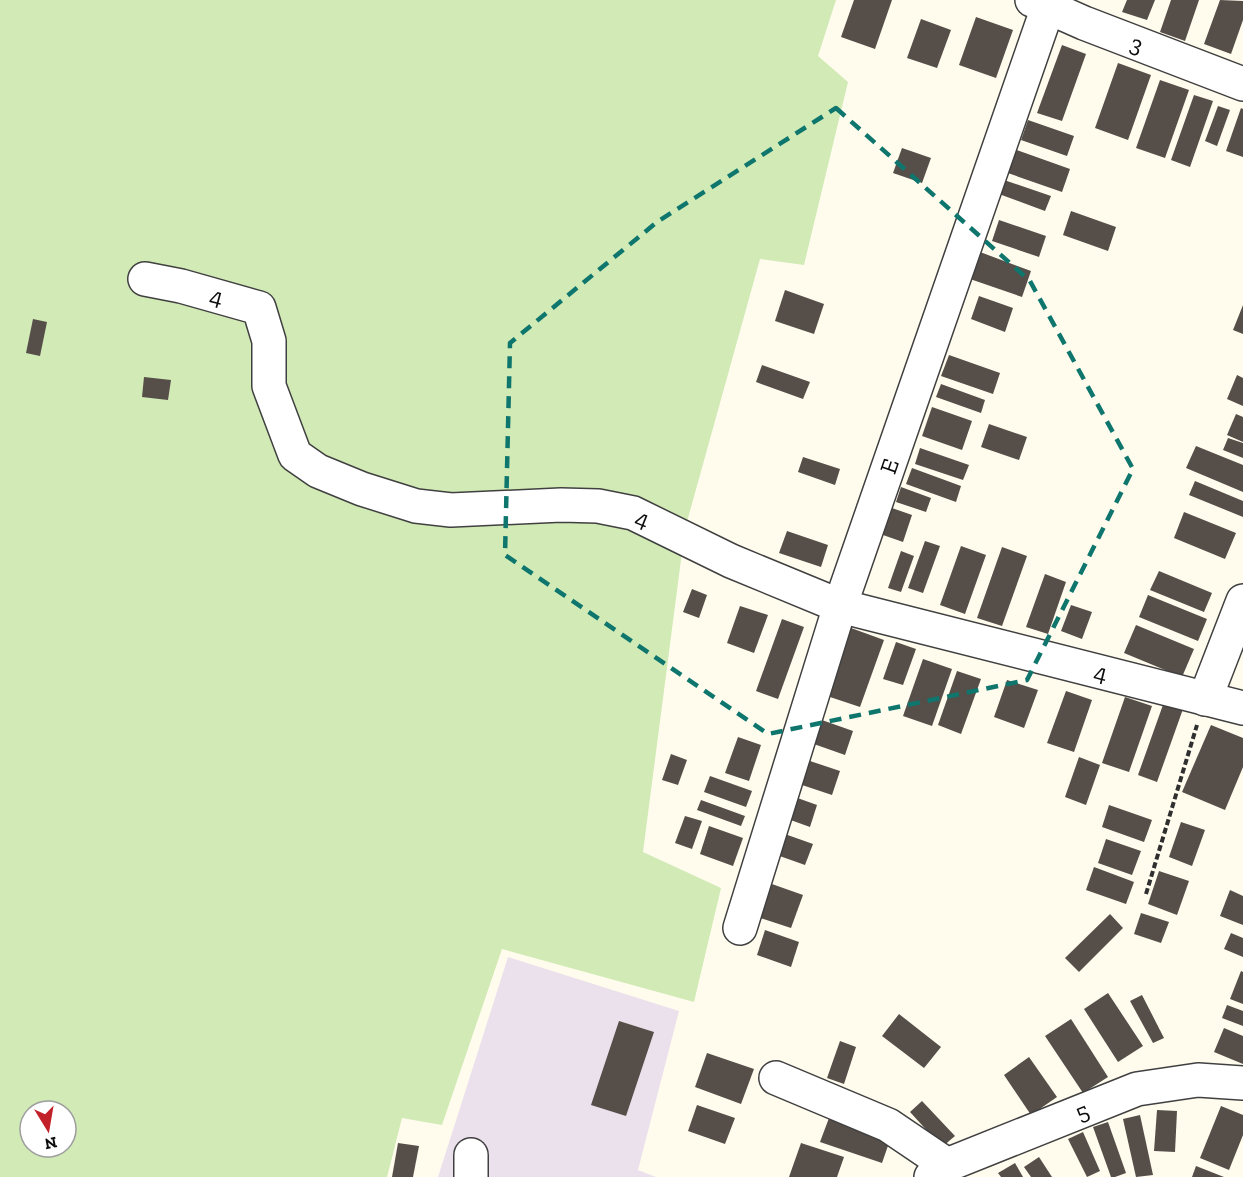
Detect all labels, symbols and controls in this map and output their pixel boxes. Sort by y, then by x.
street label: 3 [1126,28,1148,60]
street label: 4 [207,280,227,312]
street label: E [873,455,905,477]
street label: 4 [632,502,654,534]
street label: 4 [1091,656,1111,688]
street label: 5 [1071,1095,1093,1127]
north arrow [18,1099,78,1159]
text: N [43,1133,59,1154]

